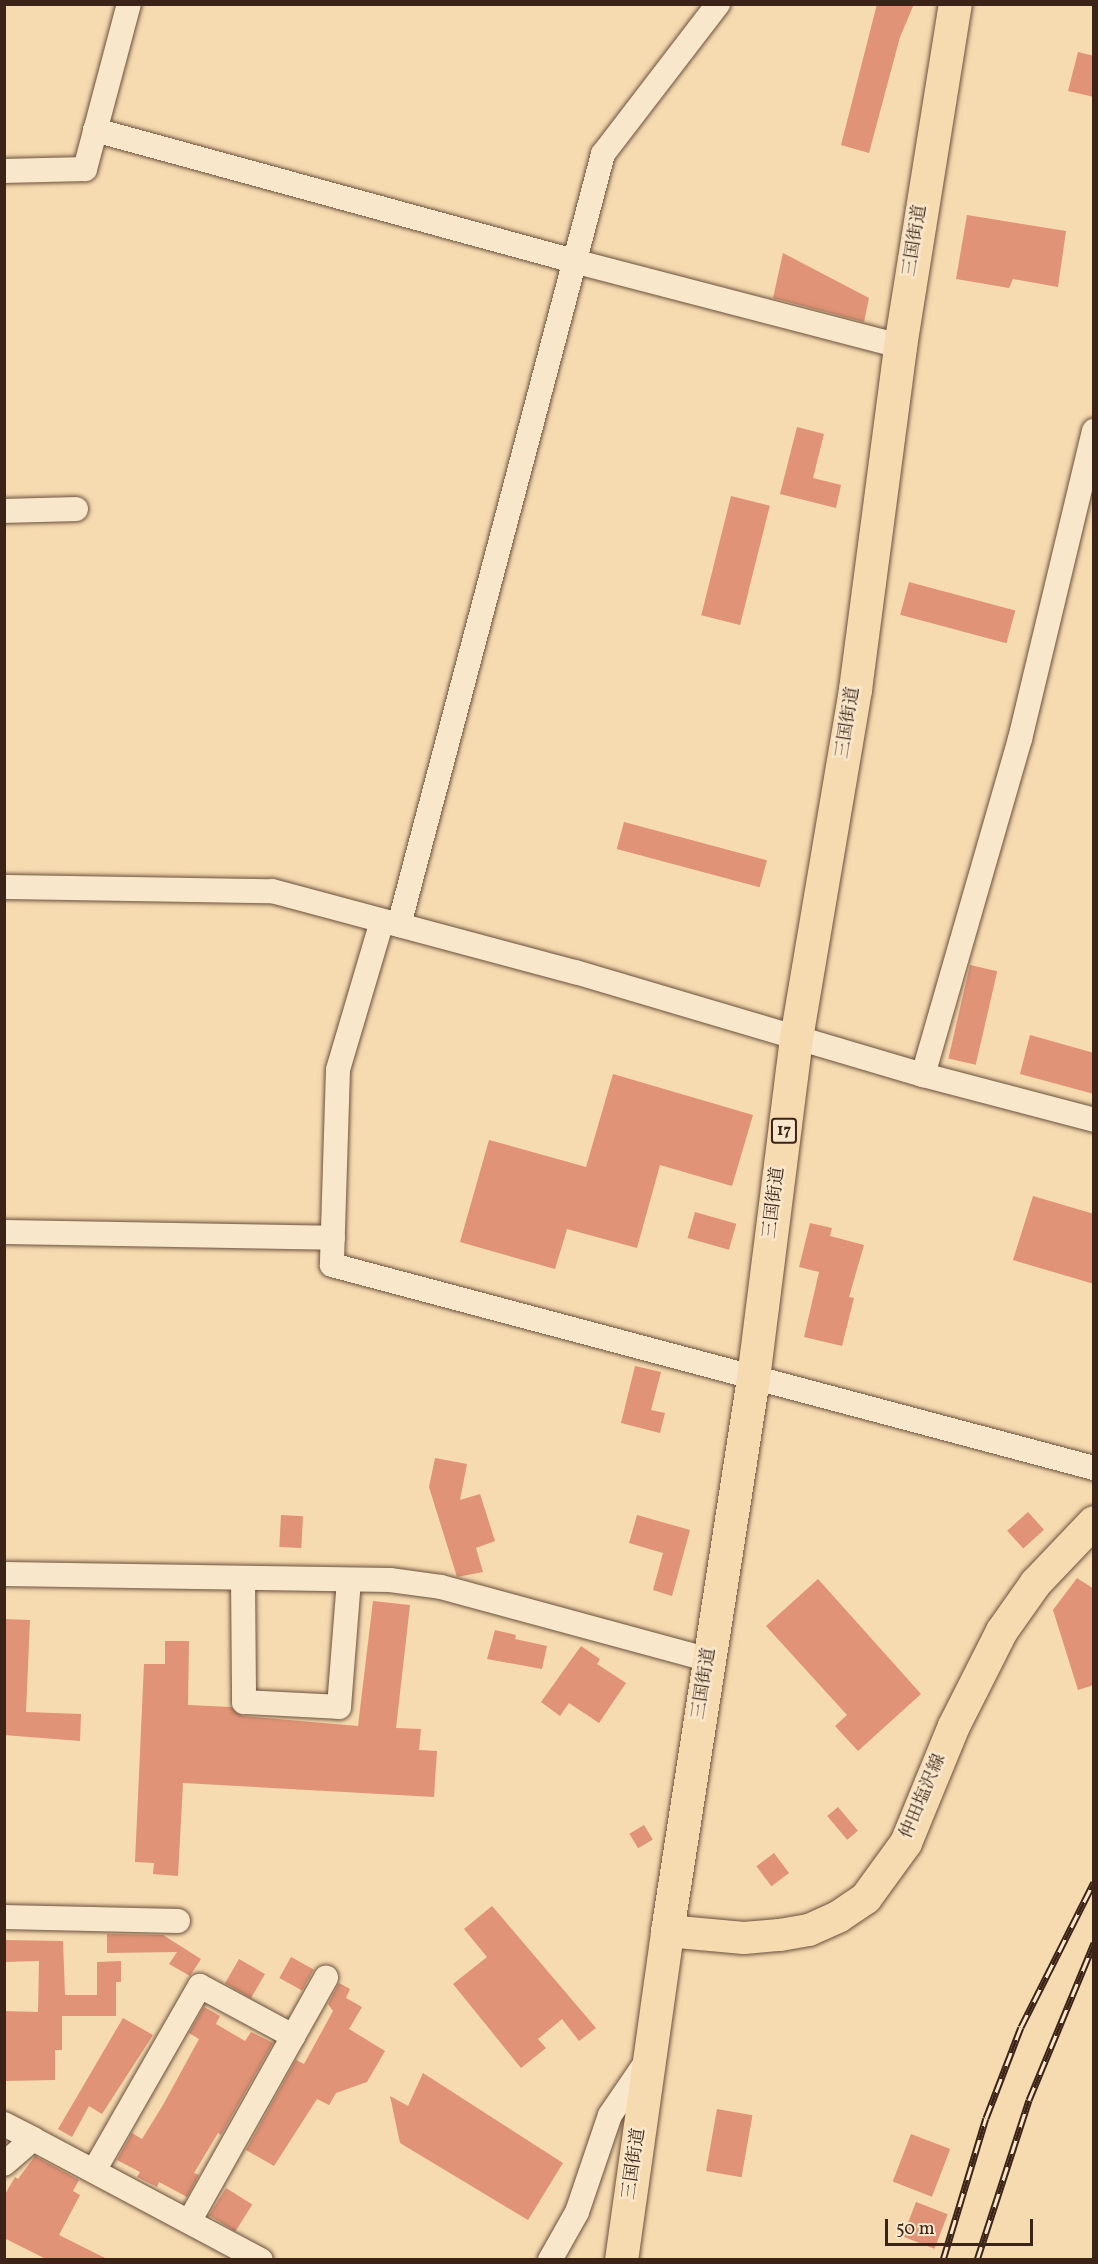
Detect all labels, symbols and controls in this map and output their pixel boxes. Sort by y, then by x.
street label: 三国街道 [900,204,932,278]
street label: 三国街道 [833,686,865,760]
road number: 17 [770,1118,798,1144]
street label: 三国街道 [760,1166,790,1240]
street label: 三国街道 [689,1647,721,1721]
street label: 仲田塩沢線 [896,1751,952,1843]
street label: 三国街道 [619,2127,651,2201]
scale bar [888,2207,1036,2245]
text: 50 m [896,2217,935,2242]

